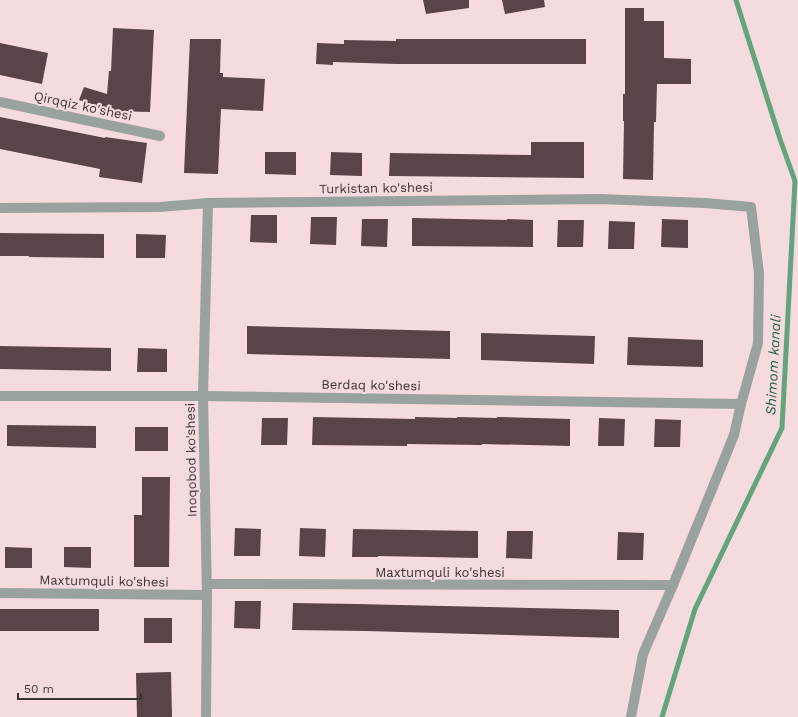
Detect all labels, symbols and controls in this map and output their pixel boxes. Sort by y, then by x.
street label: Qirqqiz ko'shesi [33,88,133,124]
street label: Turkistan ko'shesi [319,180,433,196]
water label: Shimom kanali [762,314,784,416]
street label: Berdaq ko'shesi [321,377,421,393]
street label: Inoqobod ko'shesi [183,403,199,517]
street label: Maxtumquli ko'shesi [375,565,505,580]
street label: Maxtumquli ko'shesi [39,572,169,590]
scale bar [18,675,141,701]
text: 50 m [24,682,54,696]

